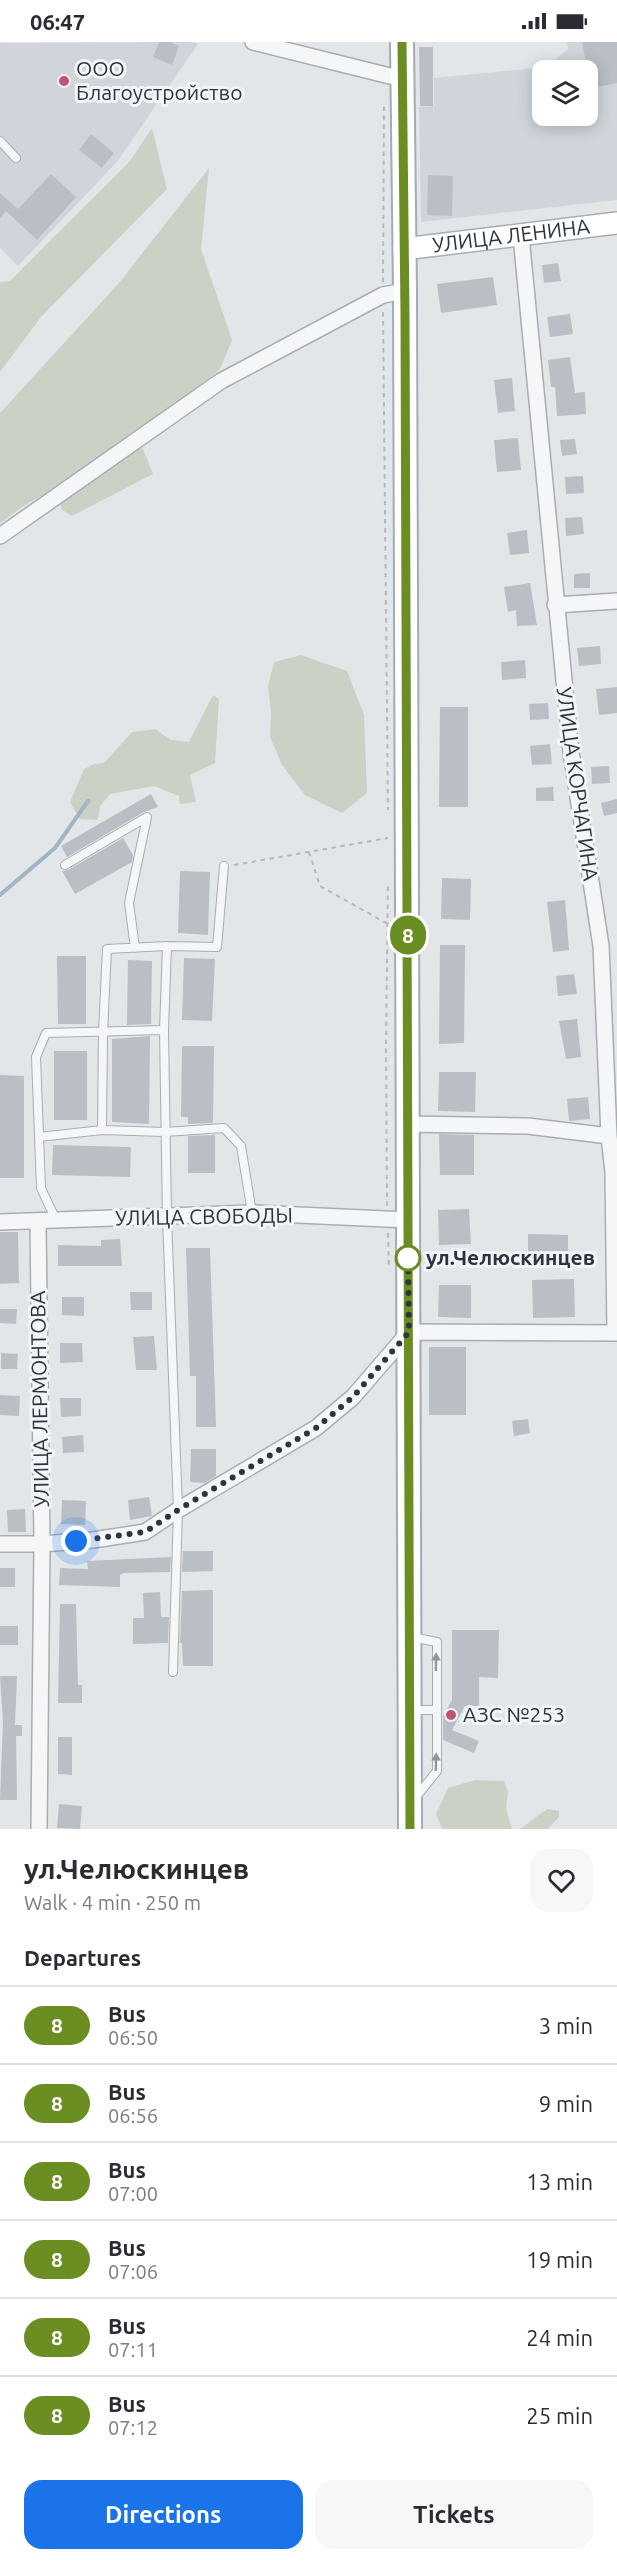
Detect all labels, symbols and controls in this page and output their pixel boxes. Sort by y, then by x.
text: 06:47 [30,9,85,34]
place label: ООО Благоустройство [76,56,243,104]
map controls [532,60,598,126]
button: layers [532,60,598,126]
marker: ООО Благоустройство [57,74,71,88]
street label: УЛИЦА ЛЕНИНА [431,213,591,256]
street label: УЛИЦА КОРЧАГИНА [553,685,604,883]
line badge: 8 [388,916,428,954]
text: 8 [402,923,414,947]
street label: УЛИЦА СВОБОДЫ [115,1202,293,1230]
marker: ул.Челюскинцев [395,1245,421,1271]
place label: ул.Челюскинцев [426,1245,595,1269]
street label: УЛИЦА ЛЕРМОНТОВА [25,1290,53,1508]
your location [61,1526,91,1556]
one-way arrow [431,1652,441,1671]
place label: АЗС №253 [463,1702,565,1726]
marker: АЗС №253 [444,1708,458,1722]
one-way arrow [431,1753,440,1772]
button: heart [530,1849,593,1912]
text: ул.Челюскинцев [24,1853,249,1884]
text: Walk · 4 min · 250 m [24,1891,201,1914]
text: Departures [24,1945,141,1970]
text: Bus [108,2001,146,2026]
text: 8 [51,2013,63,2037]
text: 3 min [539,2013,593,2038]
text: 06:50 [108,2026,158,2049]
text: Bus [108,2079,146,2104]
text: 8 [51,2091,63,2115]
text: 9 min [539,2091,593,2116]
text: 06:56 [108,2104,158,2127]
text: Bus [108,2157,146,2182]
text: 8 [51,2169,63,2193]
text: 13 min [526,2169,593,2194]
text: 07:00 [108,2182,158,2205]
text: Bus [108,2235,146,2260]
text: 8 [51,2247,63,2271]
text: 19 min [526,2247,593,2272]
text: 07:06 [108,2260,158,2283]
text: Bus [108,2313,146,2338]
text: 8 [51,2325,63,2349]
text: 24 min [526,2325,593,2350]
text: 07:11 [108,2338,158,2361]
text: Bus [108,2391,146,2416]
text: 8 [51,2403,63,2427]
text: 25 min [526,2403,593,2428]
text: 07:12 [108,2416,158,2439]
button: Directions [24,2480,303,2549]
button: Tickets [315,2480,593,2549]

